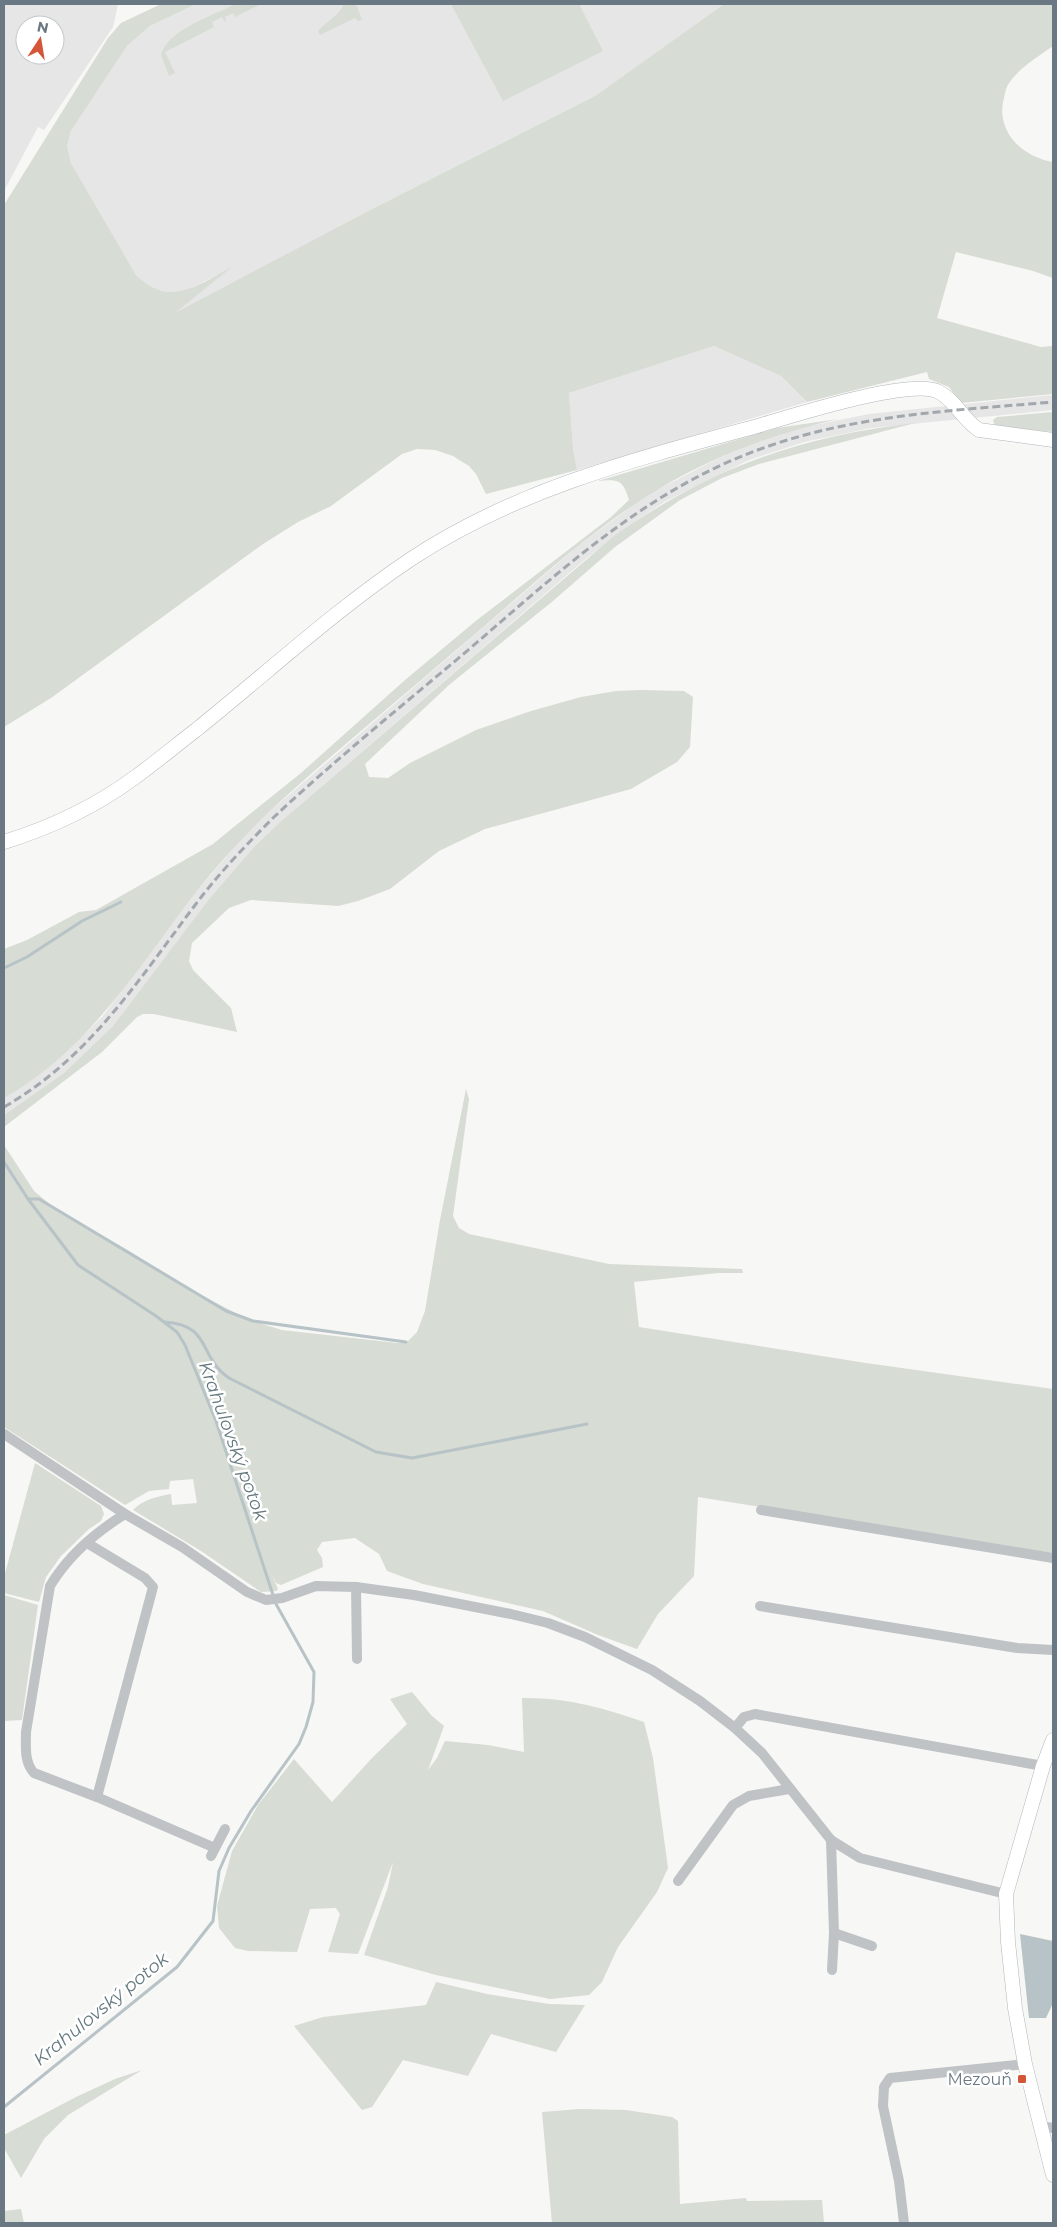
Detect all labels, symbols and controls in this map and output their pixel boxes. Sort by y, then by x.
north arrow [15,15,65,65]
text: N [35,17,50,37]
water label: Krahulovský potok [194,1359,272,1525]
water label: Krahulovský potok [29,1947,174,2070]
place label: Mezouň [948,2070,1012,2089]
marker: Mezouň [1016,2073,1028,2085]

